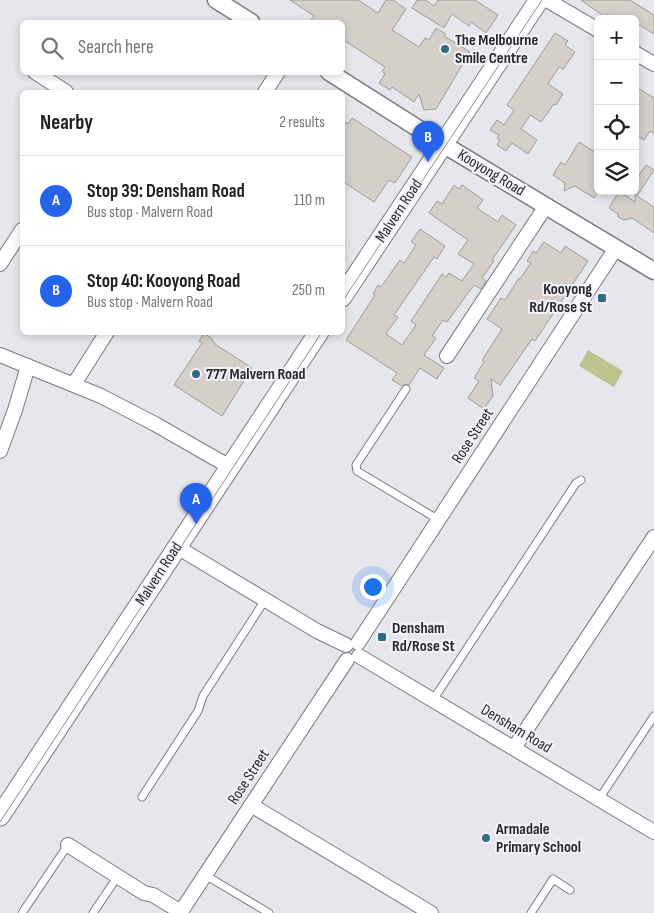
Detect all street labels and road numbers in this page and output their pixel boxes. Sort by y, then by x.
street label: Kooyong Road [454,145,528,201]
street label: Malvern Road [371,176,427,246]
street label: Rose Street [448,405,498,467]
street label: Malvern Road [131,539,187,609]
street label: Densham Road [477,700,555,758]
street label: Rose Street [224,746,274,808]

